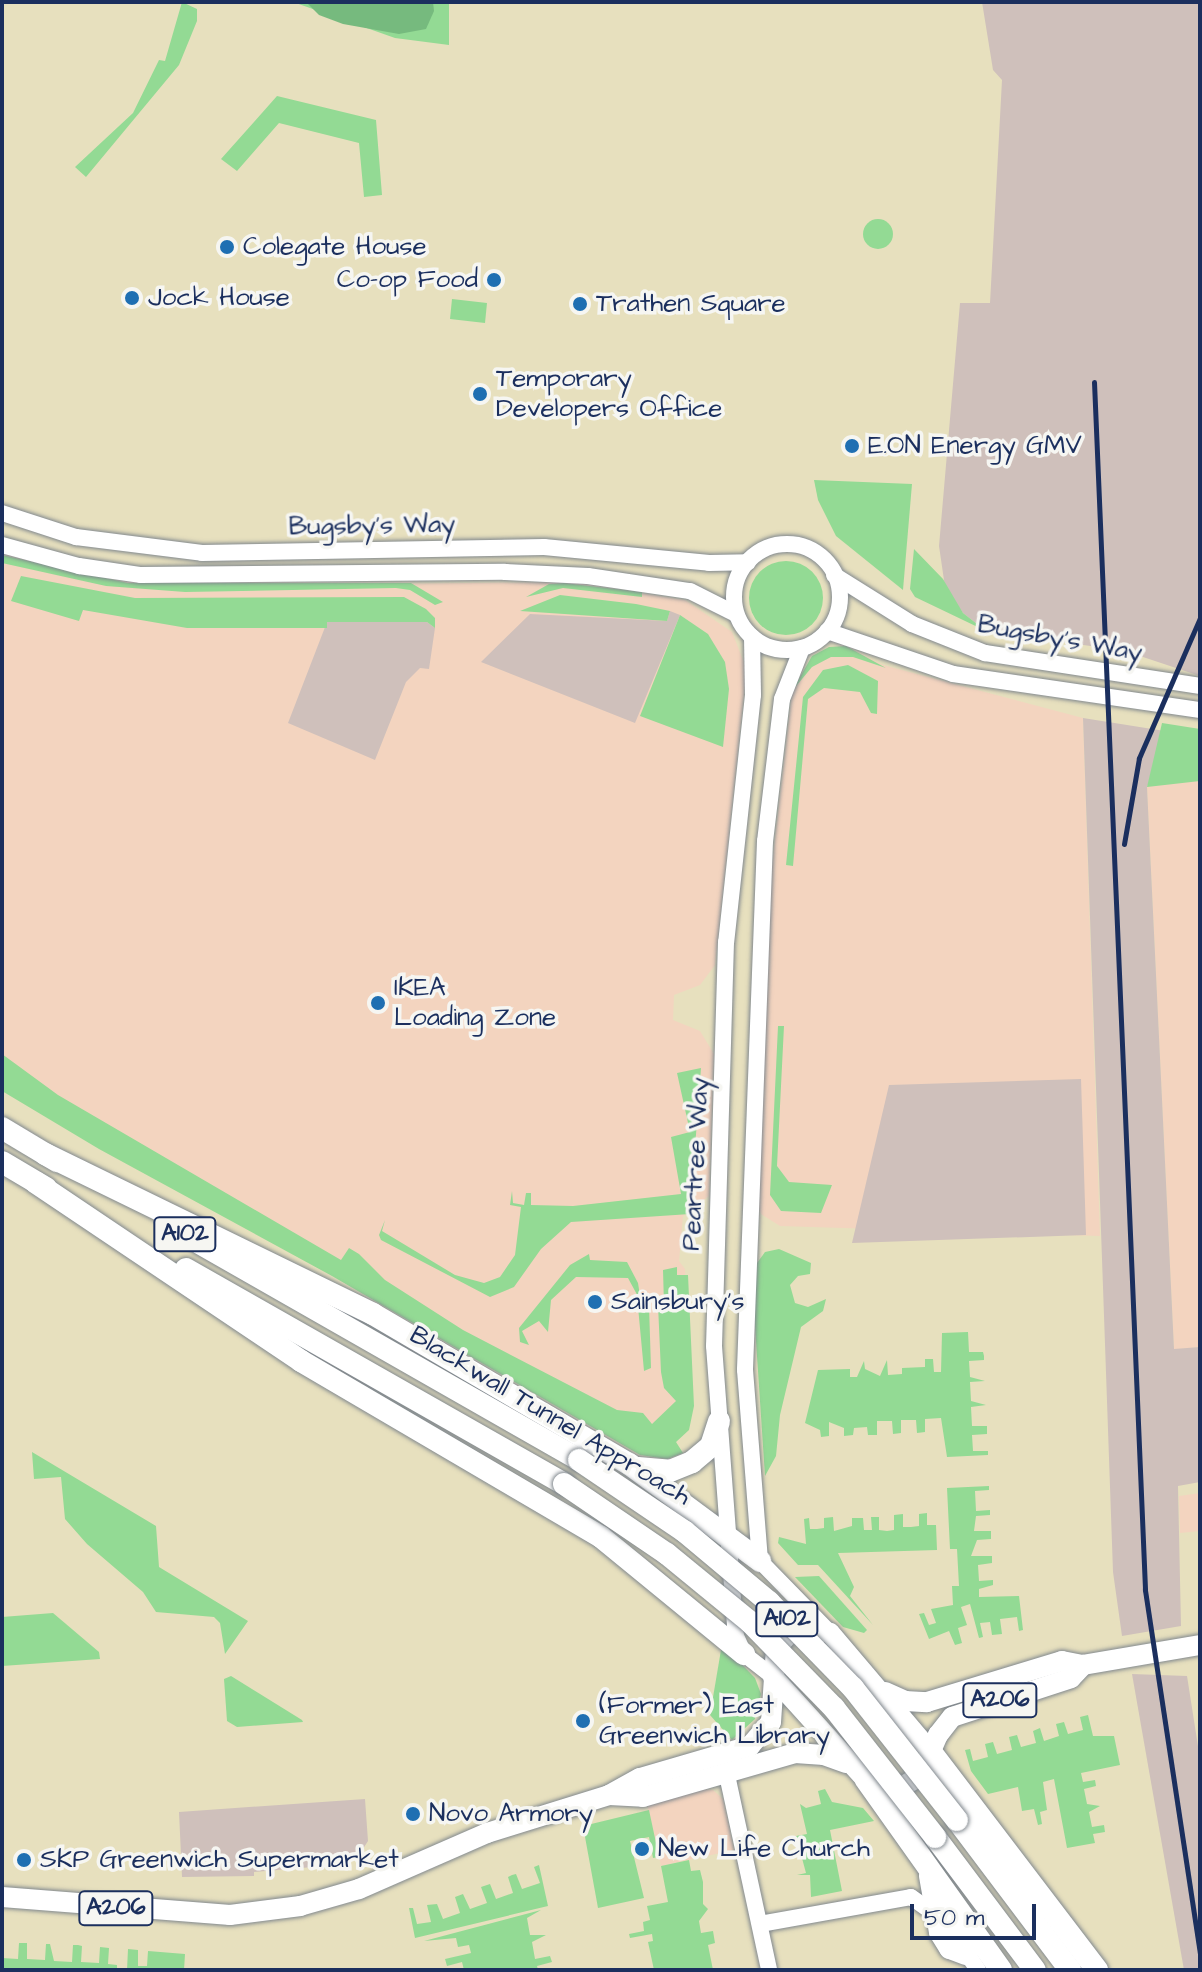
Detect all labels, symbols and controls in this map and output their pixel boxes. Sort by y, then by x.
place label: Colegate House [243,231,426,263]
marker: Colegate House [218,238,236,256]
place label: Co-op Food [337,264,478,296]
marker: Co-op Food [485,271,503,289]
place label: Jock House [148,282,290,314]
place label: Trathen Square [596,288,786,320]
marker: Jock House [123,289,141,307]
marker: Trathen Square [571,295,589,313]
place label: Temporary Developers Office [496,363,722,424]
marker: Temporary Developers Office [471,385,489,403]
place label: E.ON Energy GMV [868,430,1082,462]
marker: E.ON Energy GMV [843,437,861,455]
street label: Bugsby's Way [288,509,456,543]
street label: Bugsby's Way [975,609,1145,669]
place label: IKEA Loading Zone [394,972,556,1034]
marker: IKEA Loading Zone [369,994,387,1012]
street label: Peartree Way [676,1077,716,1251]
road number: A102 [153,1214,217,1254]
place label: Sainsbury's [611,1286,745,1318]
marker: Sainsbury's [586,1293,604,1311]
street label: Blackwall Tunnel Approach [404,1320,696,1512]
road number: A102 [755,1599,819,1639]
road number: A206 [962,1680,1038,1720]
place label: (Former) East Greenwich Library [599,1690,830,1752]
marker: (Former) East Greenwich Library [574,1712,592,1730]
place label: Novo Armory [429,1798,593,1830]
marker: Novo Armory [404,1805,422,1823]
place label: New Life Church [658,1833,870,1865]
marker: New Life Church [633,1840,651,1858]
place label: SKP Greenwich Supermarket [40,1844,399,1876]
marker: SKP Greenwich Supermarket [15,1851,33,1869]
road number: A206 [78,1888,154,1928]
scale bar [914,1888,1040,1938]
text: 50 m [924,1901,984,1935]

